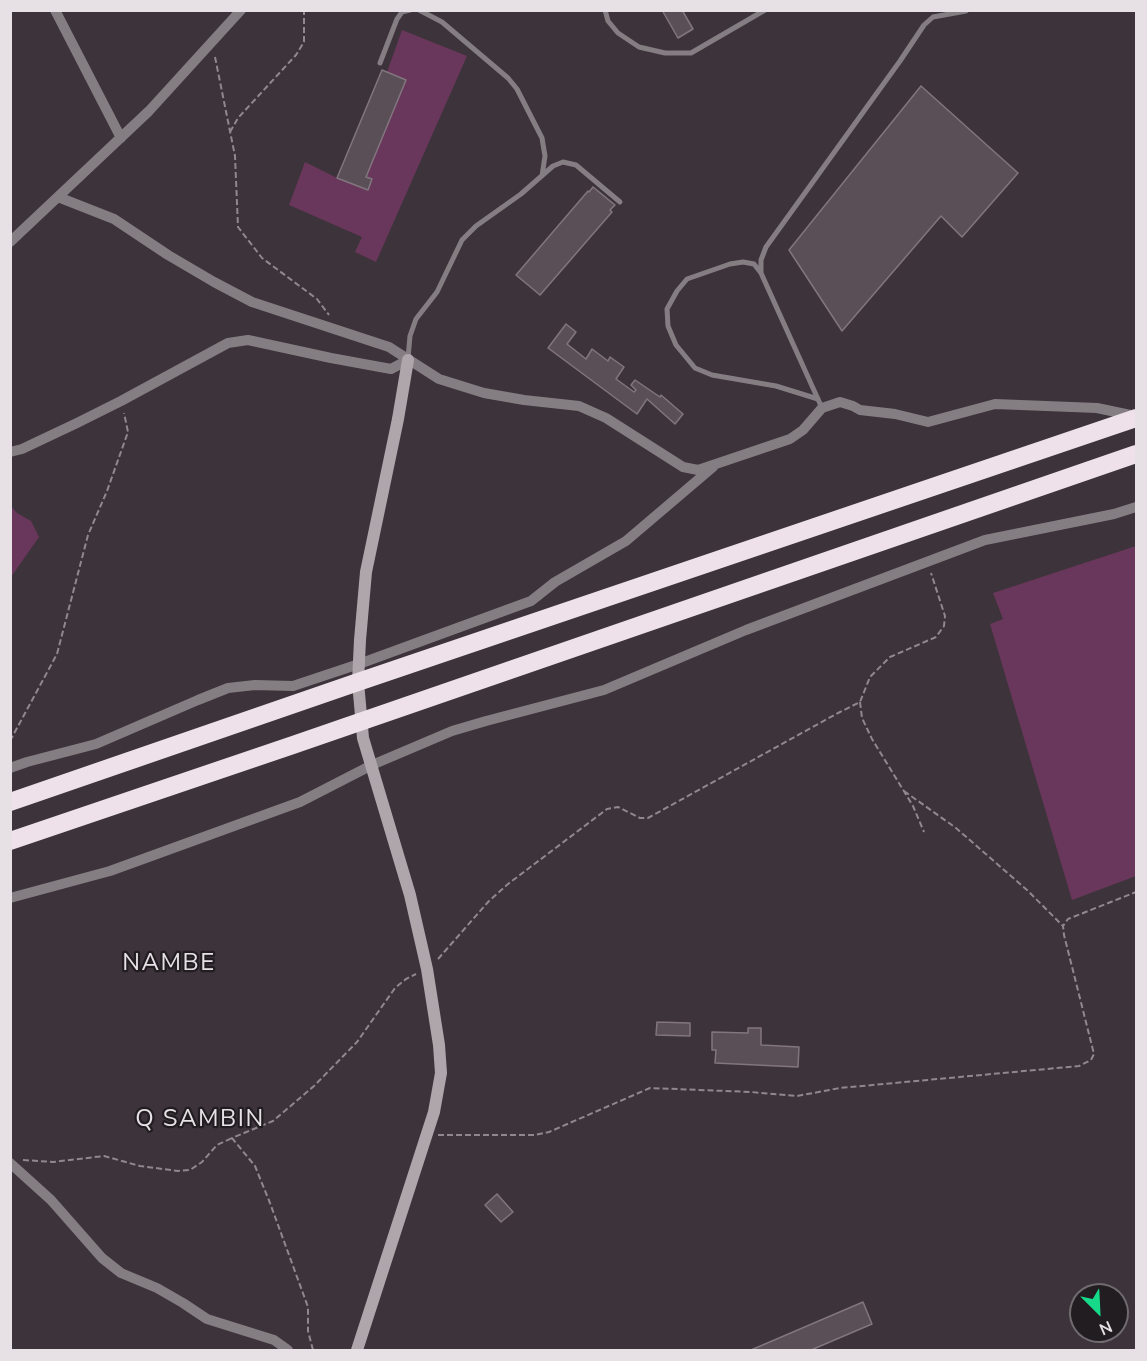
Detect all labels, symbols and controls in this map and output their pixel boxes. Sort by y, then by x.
district label: NAMBE [122,950,216,978]
district label: Q SAMBIN [135,1106,265,1134]
north arrow [1069,1283,1129,1343]
text: N [1096,1315,1115,1340]

